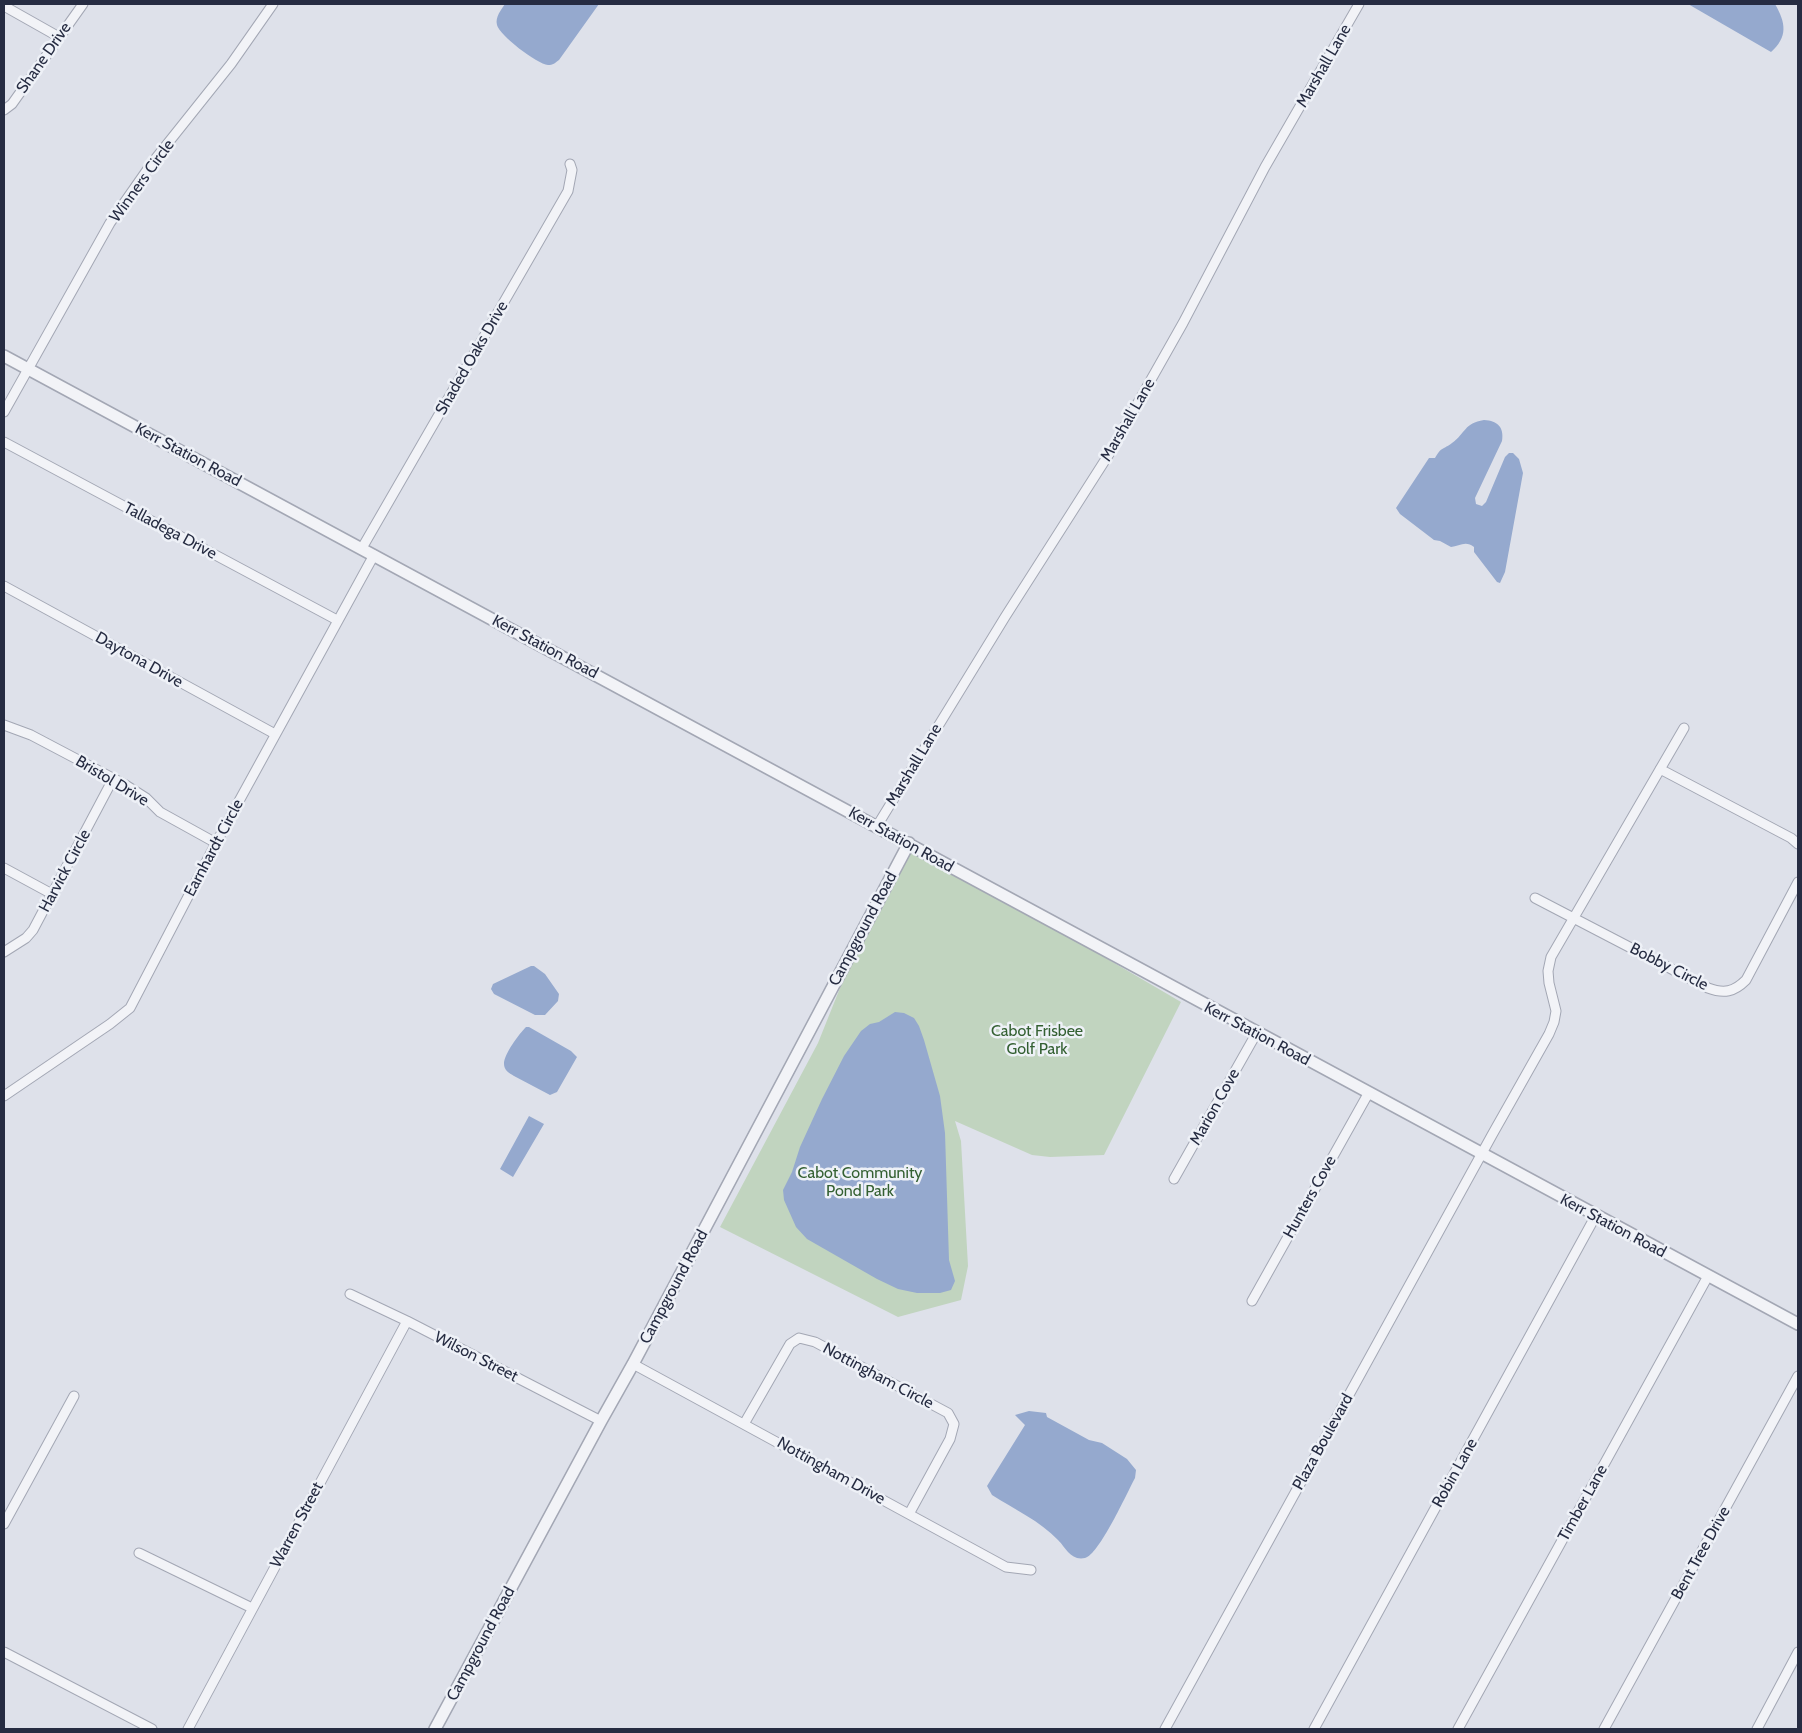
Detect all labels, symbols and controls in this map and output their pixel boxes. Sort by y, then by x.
street label: Shane Drive [13,19,75,97]
street label: Marshall Lane [1293,21,1355,111]
street label: Winners Circle [106,136,178,226]
street label: Shaded Oaks Drive [432,298,512,418]
street label: Marshall Lane [1097,375,1159,465]
street label: Kerr Station Road [132,419,244,491]
street label: Talladega Drive [120,498,220,564]
street label: Kerr Station Road [489,611,601,683]
street label: Daytona Drive [92,628,186,692]
street label: Marshall Lane [882,720,946,810]
street label: Bristol Drive [72,752,152,810]
street label: Earnhardt Circle [180,796,248,900]
street label: Kerr Station Road [845,803,957,877]
street label: Harvick Circle [35,826,95,916]
street label: Campground Road [825,869,901,989]
street label: Bobby Circle [1627,939,1711,995]
street label: Kerr Station Road [1201,998,1313,1070]
park label: Cabot Frisbee Golf Park [991,1021,1083,1059]
street label: Marion Cove [1186,1065,1244,1149]
street label: Hunters Cove [1279,1152,1341,1242]
park label: Cabot Community Pond Park [798,1163,922,1201]
street label: Kerr Station Road [1557,1190,1669,1262]
street label: Campground Road [636,1227,712,1347]
street label: Wilson Street [431,1328,521,1386]
street label: Nottingham Circle [819,1339,937,1413]
street label: Plaza Boulevard [1289,1391,1357,1493]
street label: Nottingham Drive [774,1433,888,1509]
street label: Robin Lane [1428,1435,1482,1511]
street label: Timber Lane [1554,1461,1612,1545]
street label: Warren Street [266,1479,328,1571]
street label: Bent Tree Drive [1668,1503,1734,1603]
street label: Campground Road [443,1584,519,1704]

